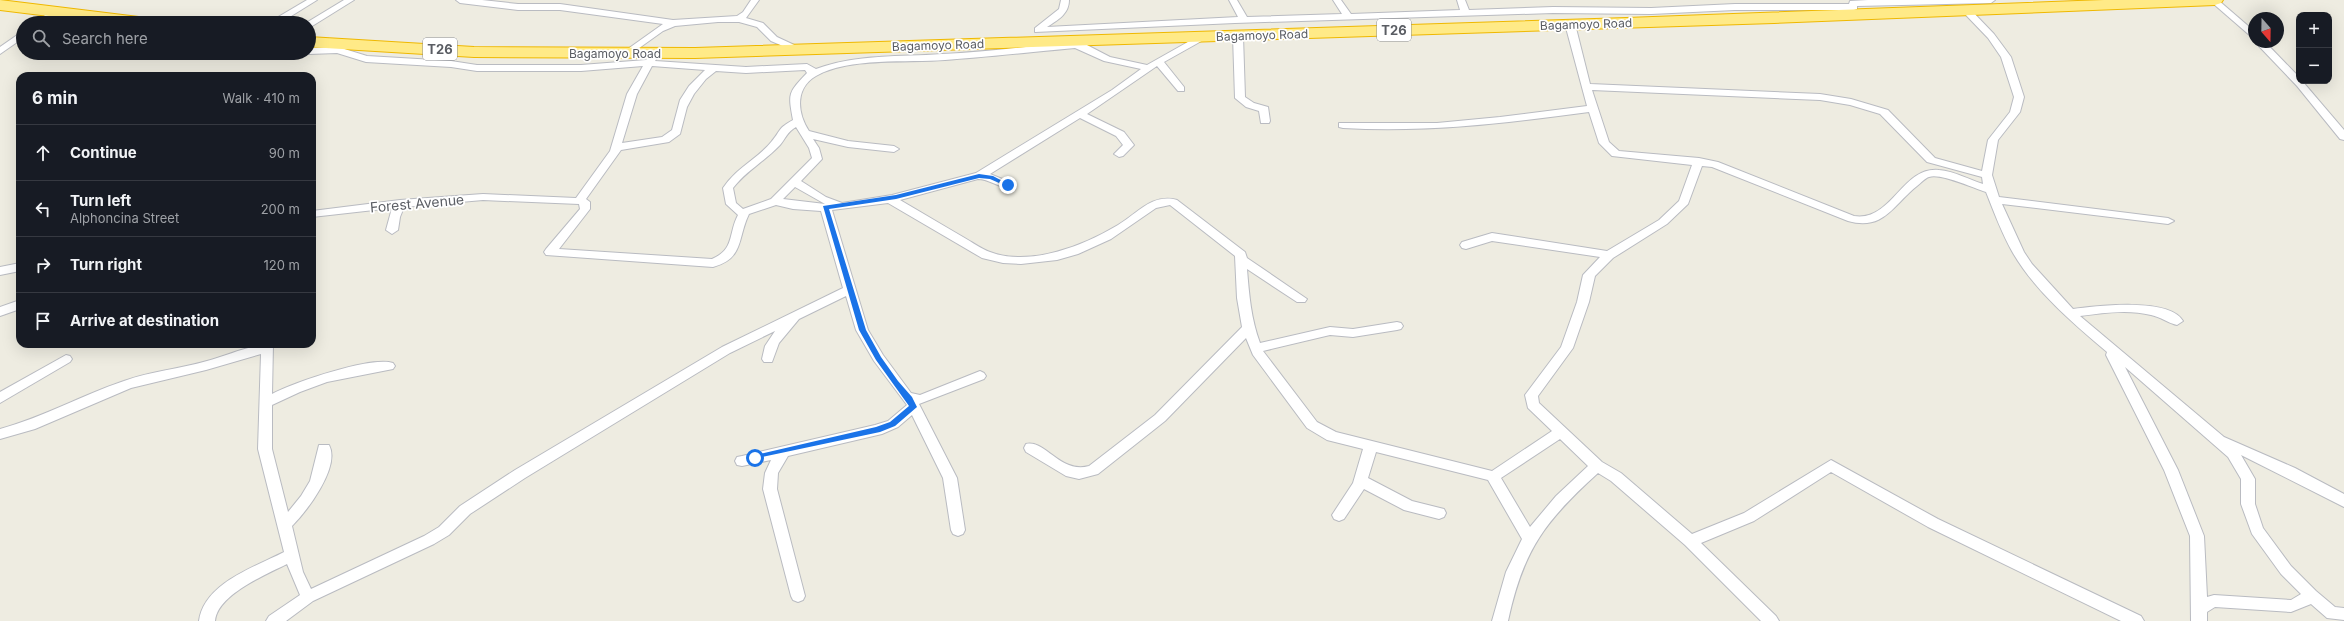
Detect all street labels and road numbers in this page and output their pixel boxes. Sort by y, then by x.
street label: Bagamoyo Road [1540,15,1632,33]
road number: T26 [1377,19,1411,41]
street label: Bagamoyo Road [1216,26,1308,44]
street label: Bagamoyo Road [892,36,984,54]
road number: T26 [423,38,457,60]
street label: Bagamoyo Road [569,46,661,61]
street label: Forest Avenue [369,190,465,216]

